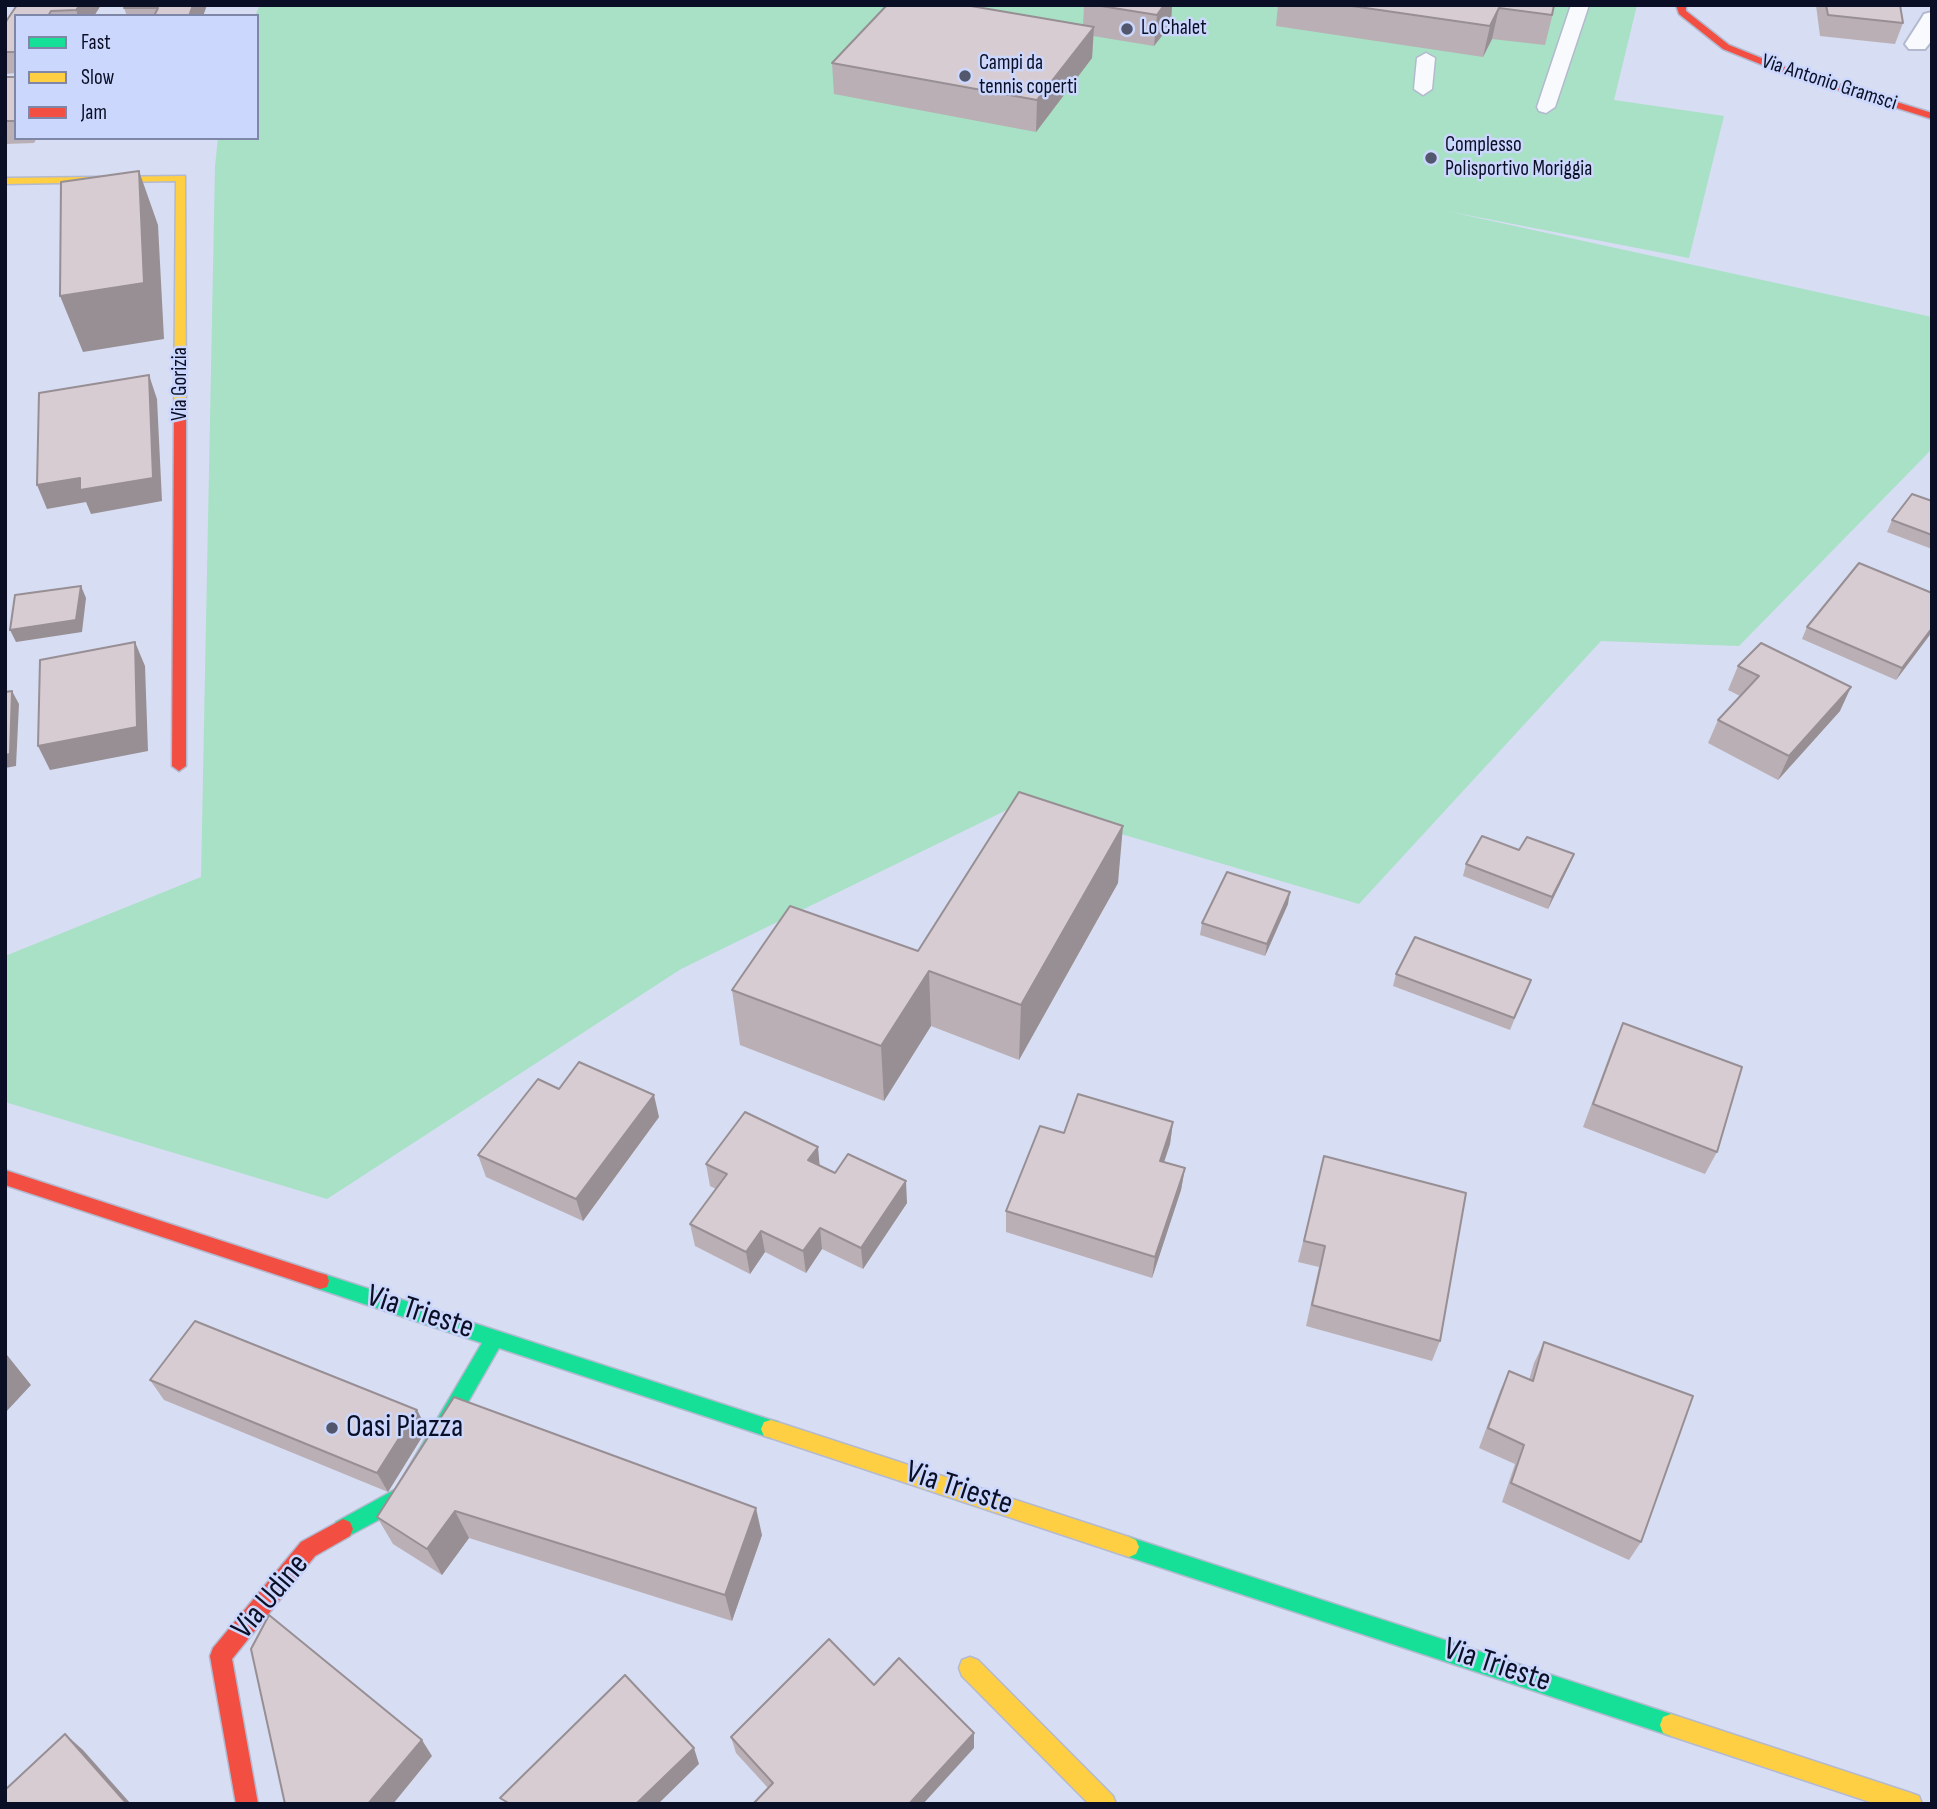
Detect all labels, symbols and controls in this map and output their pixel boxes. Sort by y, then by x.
legend [14,14,259,140]
place label: Lo Chalet [1141,16,1207,42]
marker: Lo Chalet [1119,21,1135,37]
text: Fast [81,30,111,55]
street label: Via Antonio Gramsci [1758,49,1900,117]
place label: Campi da tennis coperti [979,51,1077,101]
text: Slow [81,65,114,90]
marker: Campi da tennis coperti [957,68,973,84]
text: Jam [81,100,107,125]
place label: Complesso Polisportivo Moriggia [1445,133,1592,183]
marker: Complesso Polisportivo Moriggia [1423,150,1439,166]
street label: Via Gorizia [168,347,194,421]
street label: Via Trieste [362,1278,478,1348]
place label: Oasi Piazza [346,1409,463,1447]
marker: Oasi Piazza [324,1420,340,1436]
street label: Via Trieste [901,1454,1017,1524]
street label: Via Udine [224,1547,318,1647]
street label: Via Trieste [1439,1631,1555,1701]

